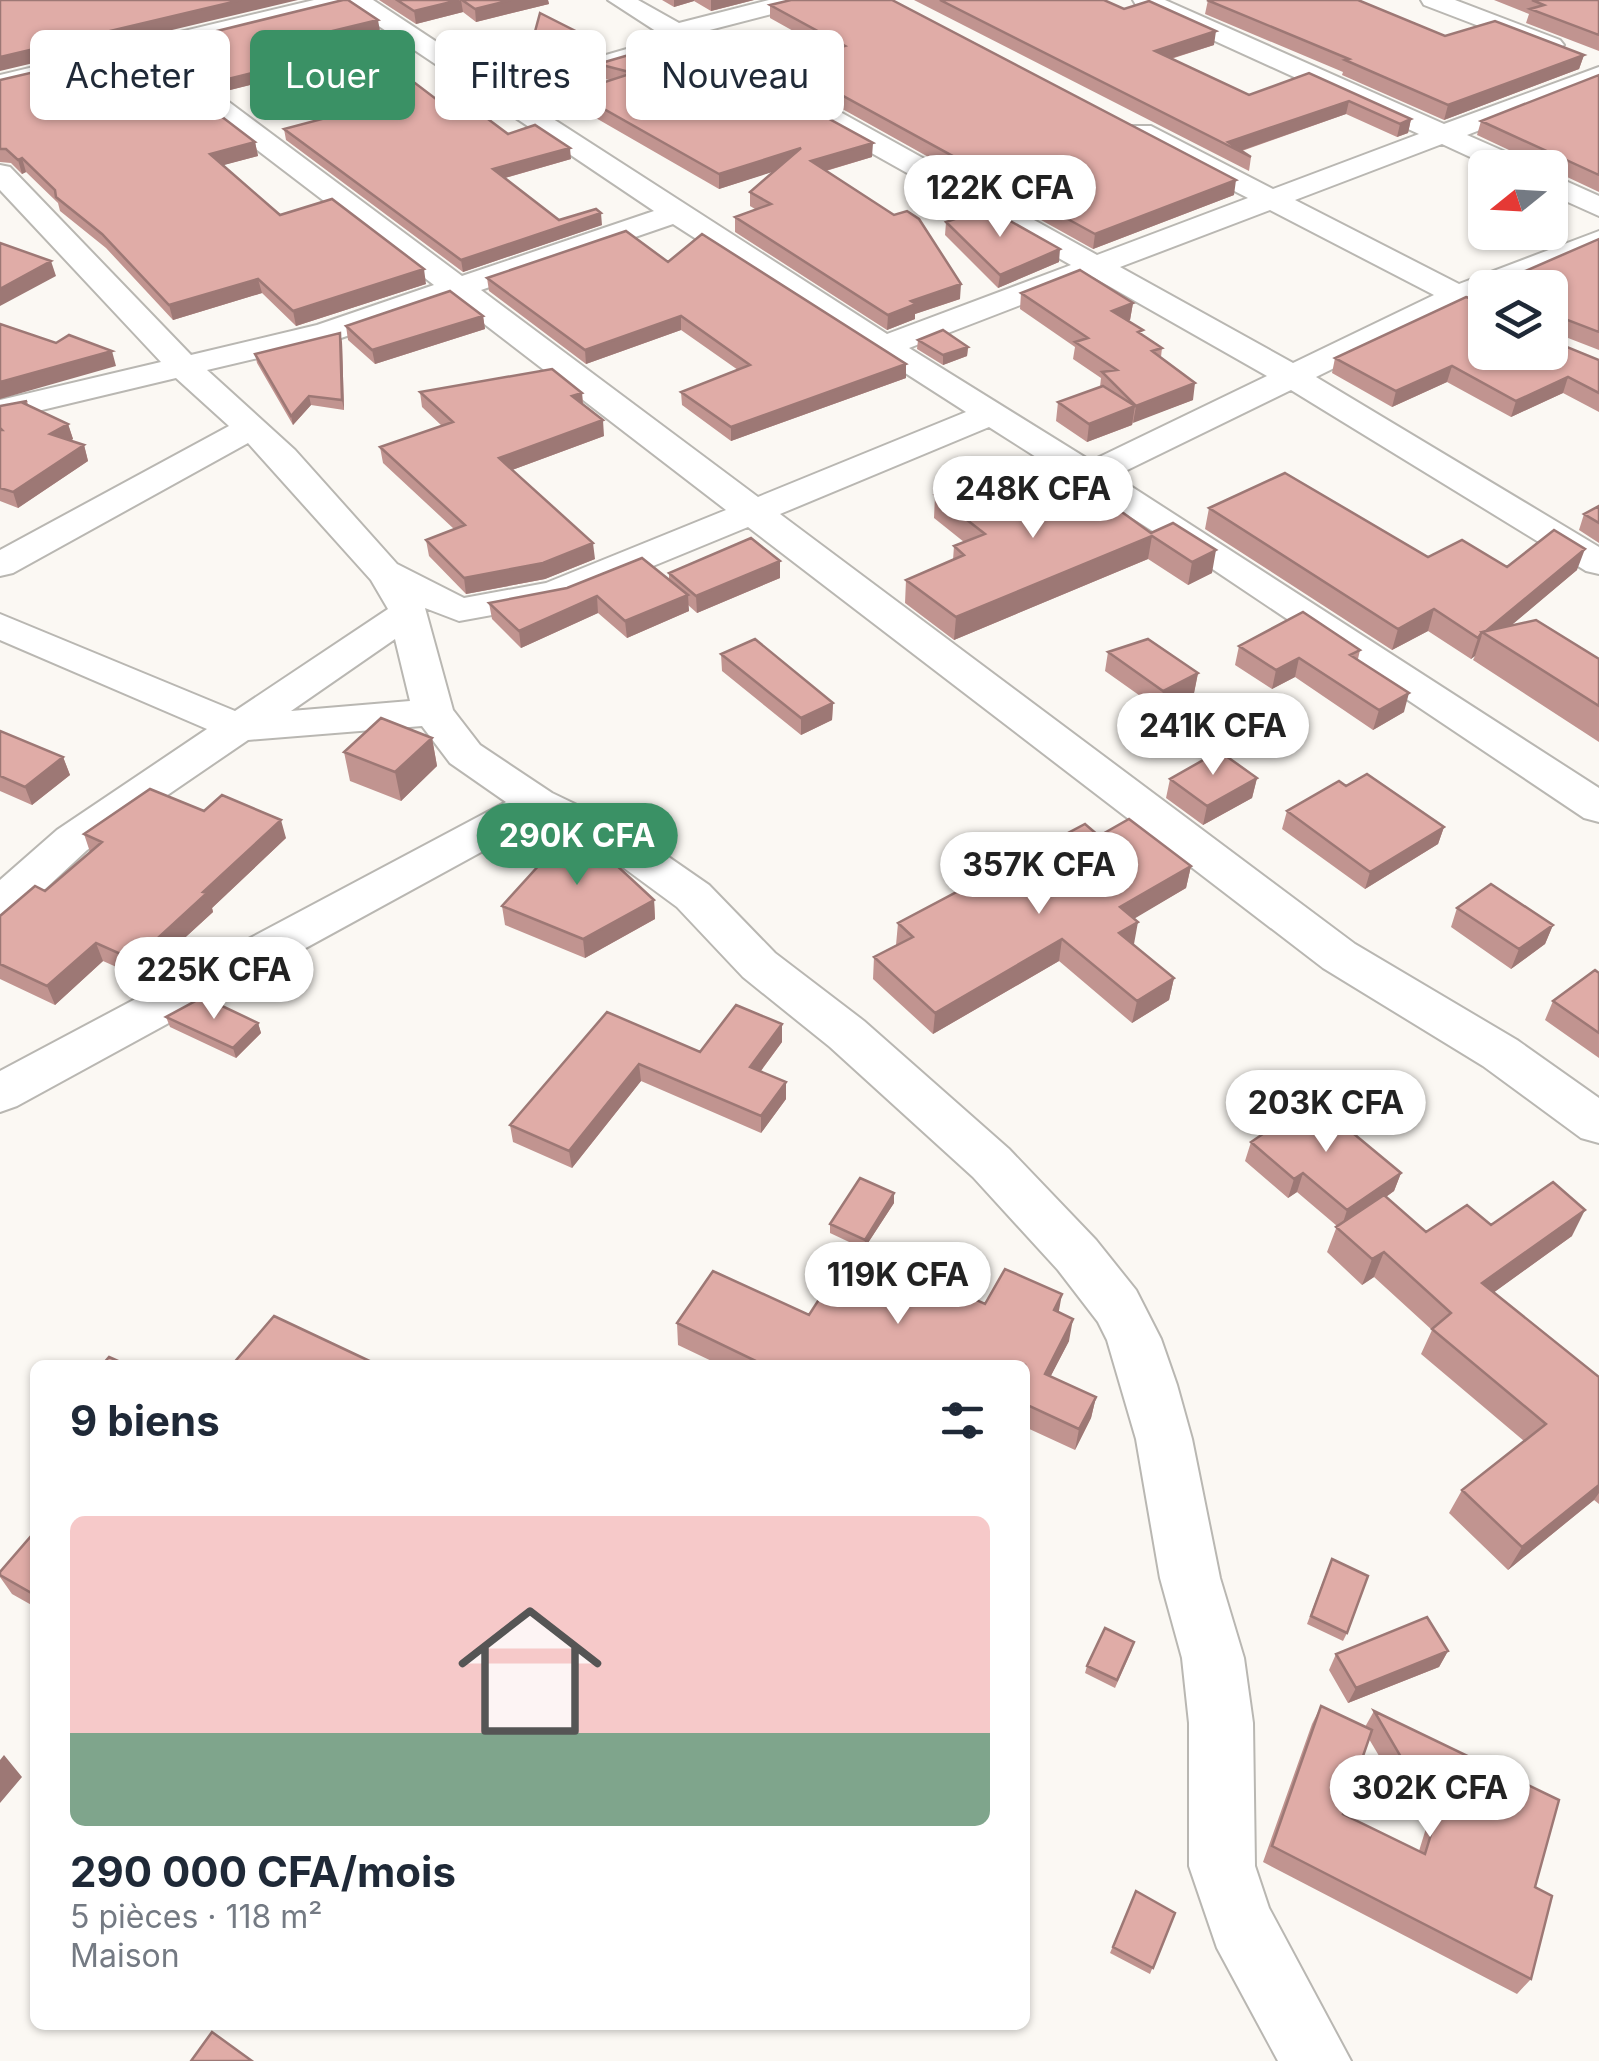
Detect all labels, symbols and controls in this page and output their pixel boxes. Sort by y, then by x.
chip: Acheter [30,30,230,120]
chip: Louer [250,30,415,120]
chip: Filtres [435,30,606,120]
chip: Nouveau [626,30,844,120]
north arrow [1468,150,1568,250]
map controls [1468,150,1568,370]
pin: 122K CFA [897,155,1103,240]
text: 122K CFA [926,168,1074,207]
button: layers [1468,270,1568,370]
pin: 248K CFA [930,456,1136,541]
text: 248K CFA [955,469,1111,508]
pin: 241K CFA [1110,693,1316,778]
text: 241K CFA [1139,706,1287,745]
pin: 290K CFA [474,803,680,888]
text: 290K CFA [499,816,655,855]
pin: 357K CFA [936,832,1142,917]
text: 357K CFA [962,845,1116,884]
pin: 225K CFA [111,937,317,1022]
text: 225K CFA [137,950,291,989]
pin: 203K CFA [1223,1070,1429,1155]
text: 203K CFA [1248,1083,1404,1122]
pin: 119K CFA [795,1242,1001,1327]
text: 119K CFA [827,1255,969,1294]
icon: filters [935,1393,990,1448]
text: 9 biens [70,1395,220,1446]
icon: home [440,1581,620,1761]
pin: 302K CFA [1327,1755,1533,1840]
text: 302K CFA [1352,1768,1508,1807]
text: 290 000 CFA/mois [70,1846,456,1897]
text: 5 pièces · 118 m² [70,1897,323,1936]
text: Maison [70,1936,180,1975]

